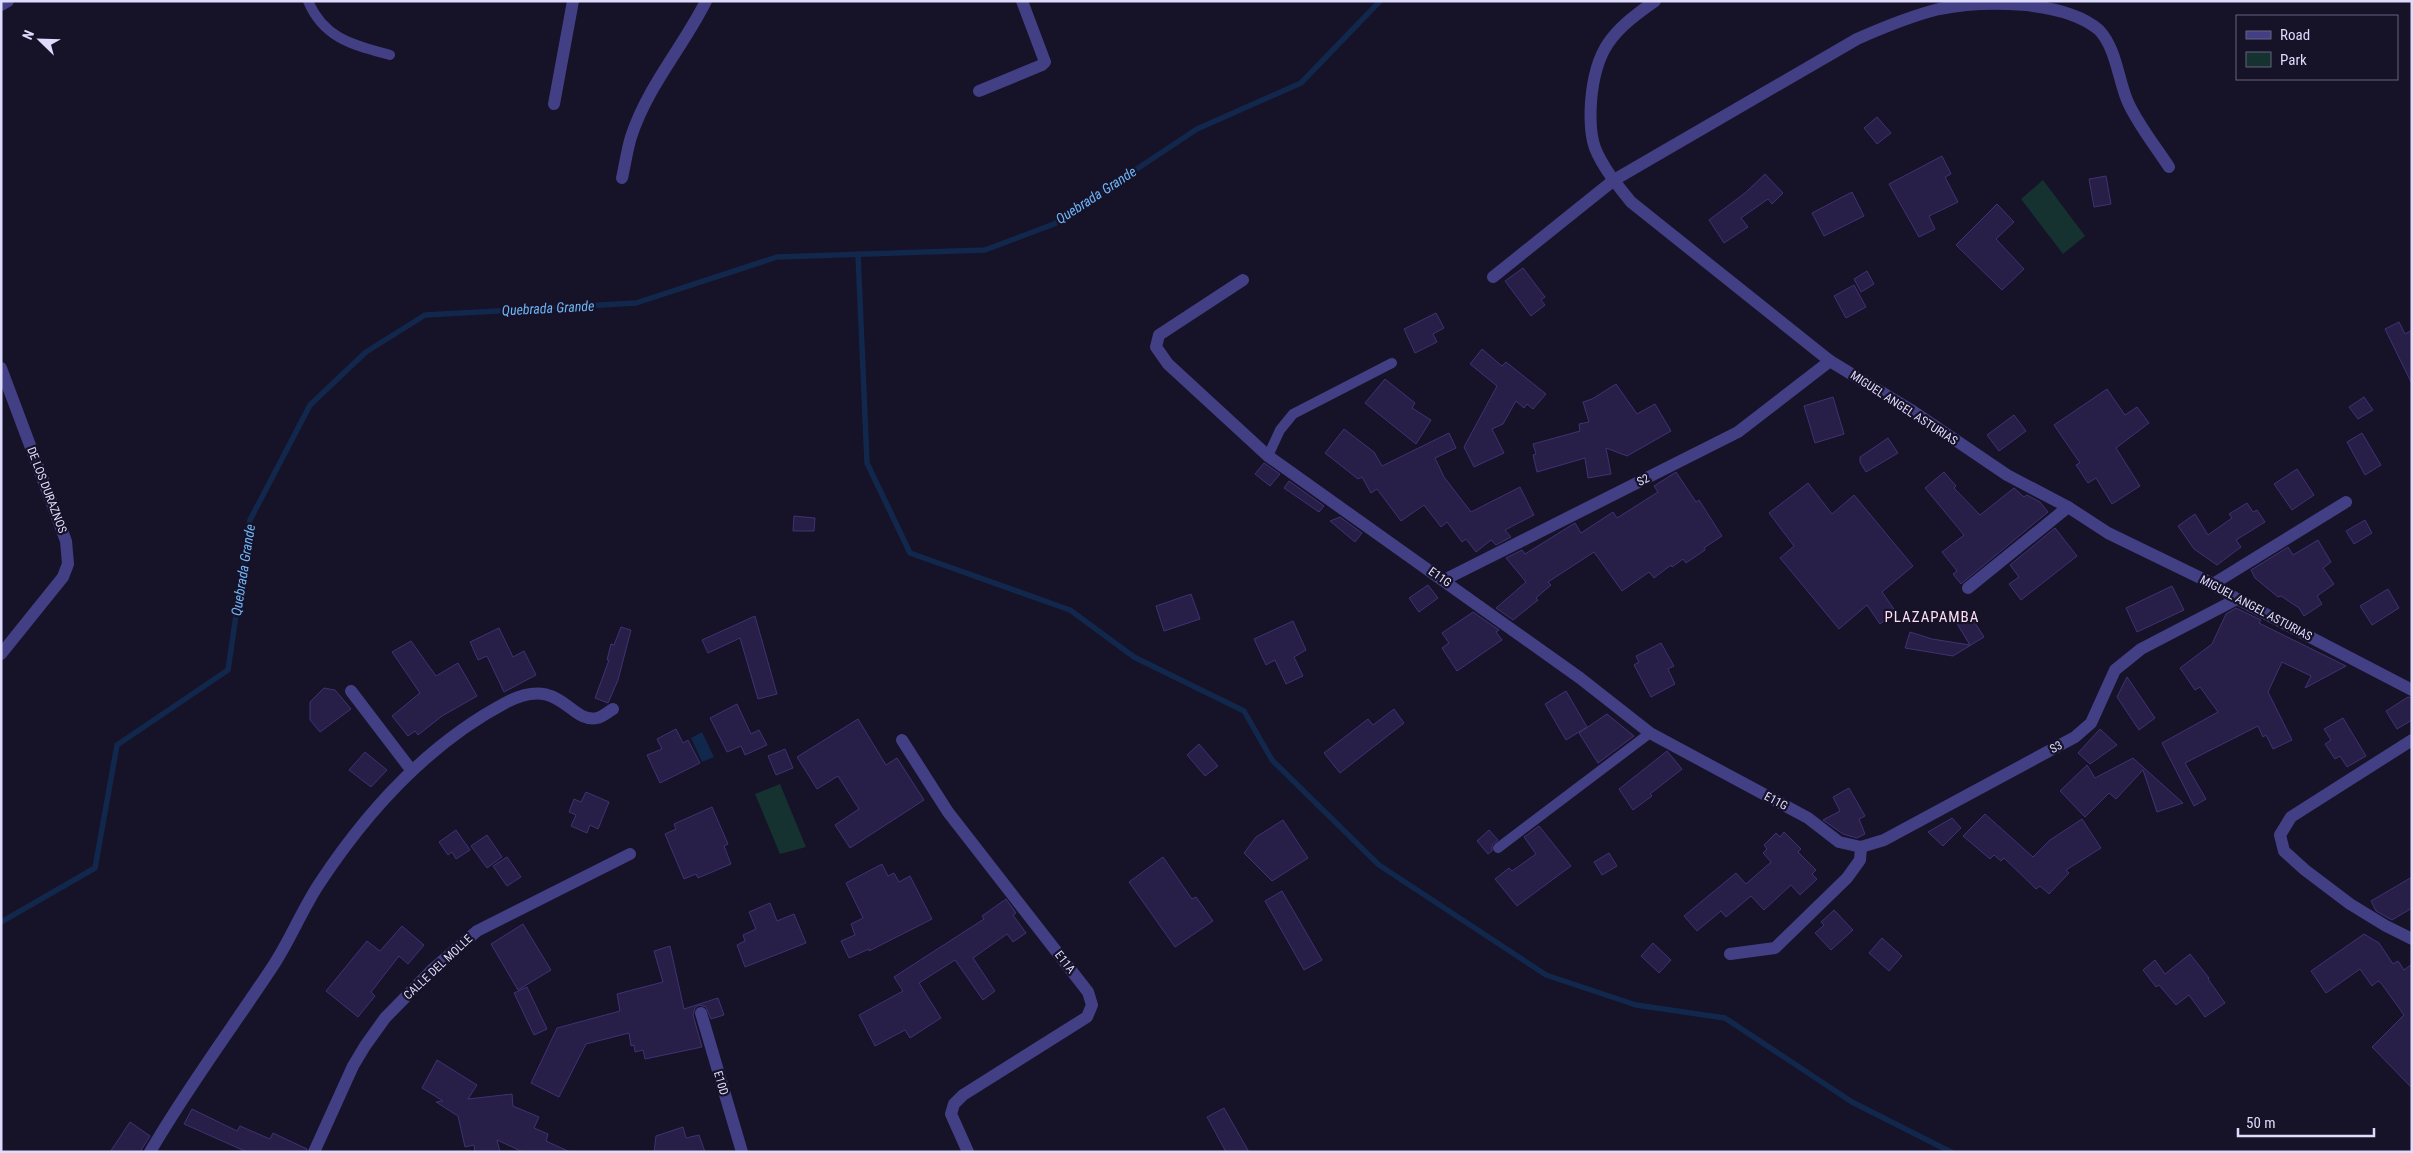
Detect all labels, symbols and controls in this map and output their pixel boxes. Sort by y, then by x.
north arrow [15,15,65,65]
legend [2236,15,2398,80]
text: Road [2280,26,2310,44]
text: N [19,28,37,42]
text: Park [2280,51,2307,69]
water label: Quebrada Grande [1053,163,1139,227]
water label: Quebrada Grande [501,298,595,318]
street label: MIGUEL ANGEL ASTURIAS [1848,368,1960,448]
street label: DE LOS DURAZNOS [24,445,70,535]
street label: S2 [1634,471,1652,489]
water label: Quebrada Grande [228,523,258,617]
street label: E11G [1426,564,1454,590]
street label: MIGUEL ANGEL ASTURIAS [2198,572,2314,644]
district label: PLAZAPAMBA [1885,608,1979,626]
street label: S3 [2047,738,2065,756]
street label: E11G [1762,789,1790,813]
street label: CALLE DEL MOLLE [401,932,475,1002]
street label: E11A [1052,948,1078,976]
street label: E10D [711,1069,731,1097]
scale bar [2238,1106,2374,1138]
text: 50 m [2246,1114,2276,1132]

